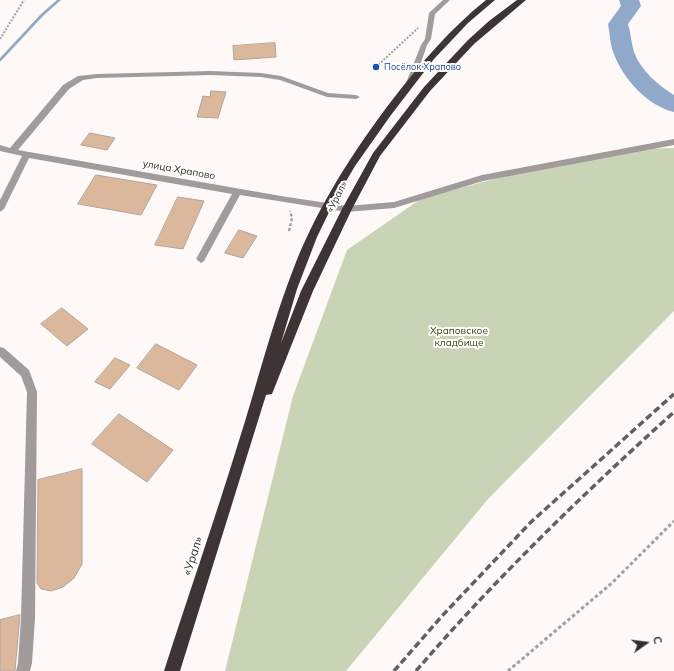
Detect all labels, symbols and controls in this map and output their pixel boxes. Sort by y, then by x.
marker: Посёлок Храпово [371,62,381,72]
place label: Посёлок Храпово [384,62,461,72]
street label: улица Храпово [142,158,216,182]
street label: «Урал» [324,180,350,214]
park label: Храповское кладбище [430,325,488,348]
street label: «Урал» [180,535,206,577]
north arrow [626,623,666,663]
text: С [650,635,665,645]

